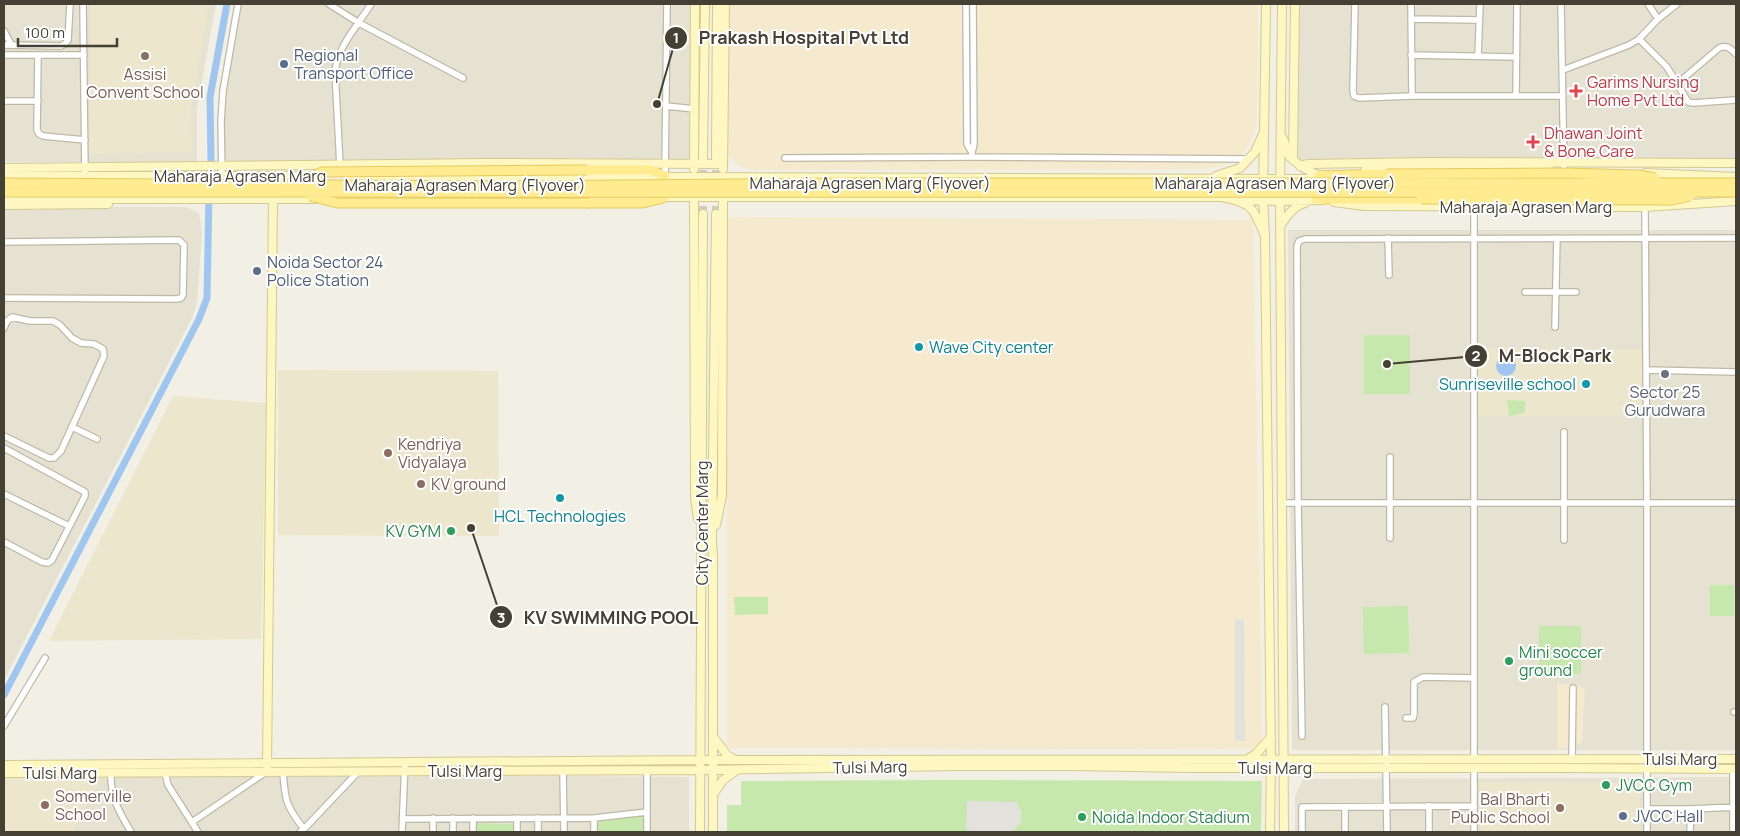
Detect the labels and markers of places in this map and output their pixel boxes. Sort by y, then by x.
callout: Prakash Hospital Pvt Ltd [664,21,919,54]
place label: Regional Transport Office [294,44,413,84]
marker: Assisi Convent School [139,50,151,62]
marker: Regional Transport Office [278,58,290,70]
place label: Assisi Convent School [86,63,204,103]
place label: Garims Nursing Home Pvt Ltd [1587,71,1699,111]
marker: Garims Nursing Home Pvt Ltd [1569,84,1583,98]
place label: Dhawan Joint & Bone Care [1544,122,1643,162]
marker: Dhawan Joint & Bone Care [1526,135,1540,149]
place label: Noida Sector 24 Police Station [267,251,384,291]
marker: Noida Sector 24 Police Station [251,265,263,277]
place label: Wave City center [929,336,1054,358]
callout: M-Block Park [1464,339,1621,372]
marker: Wave City center [913,341,925,353]
marker: Sector 25 Gurudwara [1659,368,1671,380]
place label: Sunriseville school [1439,373,1576,395]
marker: Sunriseville school [1580,378,1592,390]
place label: Sector 25 Gurudwara [1625,381,1705,421]
place label: Kendriya Vidyalaya [398,433,467,473]
marker: Kendriya Vidyalaya [382,447,394,459]
place label: KV ground [431,473,506,495]
marker: KV ground [415,478,427,490]
marker: HCL Technologies [554,492,566,504]
place label: HCL Technologies [494,505,626,527]
place label: KV GYM [386,520,441,542]
marker: KV GYM [445,525,457,537]
callout: KV SWIMMING POOL [489,601,708,634]
place label: Mini soccer ground [1519,641,1603,681]
marker: Mini soccer ground [1503,655,1515,667]
place label: JVCC Gym [1616,774,1692,796]
marker: JVCC Gym [1600,779,1612,791]
place label: Somerville School [55,785,132,825]
place label: Bal Bharti Public School [1451,788,1550,828]
marker: Somerville School [39,799,51,811]
marker: Bal Bharti Public School [1554,802,1566,814]
place label: JVCC Hall [1633,805,1703,827]
place label: Noida Indoor Stadium [1092,806,1250,828]
marker: JVCC Hall [1617,810,1629,822]
marker: Noida Indoor Stadium [1076,811,1088,823]

